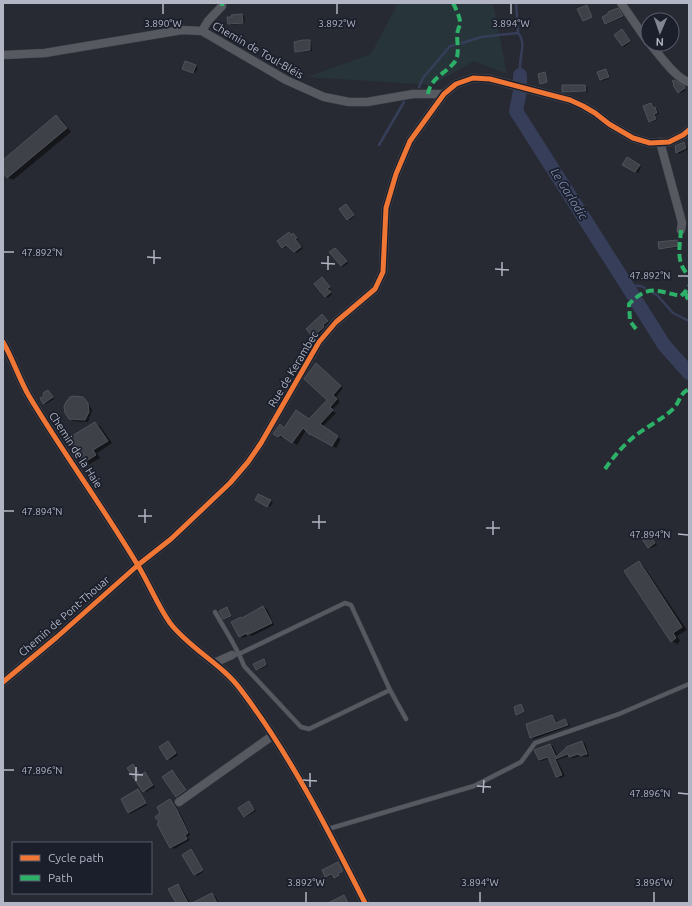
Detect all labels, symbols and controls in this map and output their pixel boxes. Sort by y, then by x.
north arrow [640,12,680,52]
text: 3.890°W [144,18,182,29]
text: 3.892°W [318,18,356,29]
text: 3.894°W [492,18,530,29]
street label: Chemin de Toul-Bléis [210,19,306,81]
text: N [655,36,664,48]
water label: Le Garlodic [548,166,591,222]
text: 47.892°N [21,247,63,258]
text: 47.892°N [629,270,671,281]
street label: Rue de Kerambec [266,329,320,409]
street label: Chemin de la Haie [47,410,105,490]
text: 47.894°N [21,506,63,517]
text: 47.894°N [629,529,671,540]
street label: Chemin de Pont-Thouar [16,573,112,659]
text: 47.896°N [21,765,63,776]
text: 47.896°N [629,788,671,799]
legend [12,842,152,894]
text: Cycle path [48,851,104,864]
text: Path [48,871,73,884]
text: 3.892°W [287,877,325,888]
text: 3.894°W [461,877,499,888]
text: 3.896°W [635,877,673,888]

